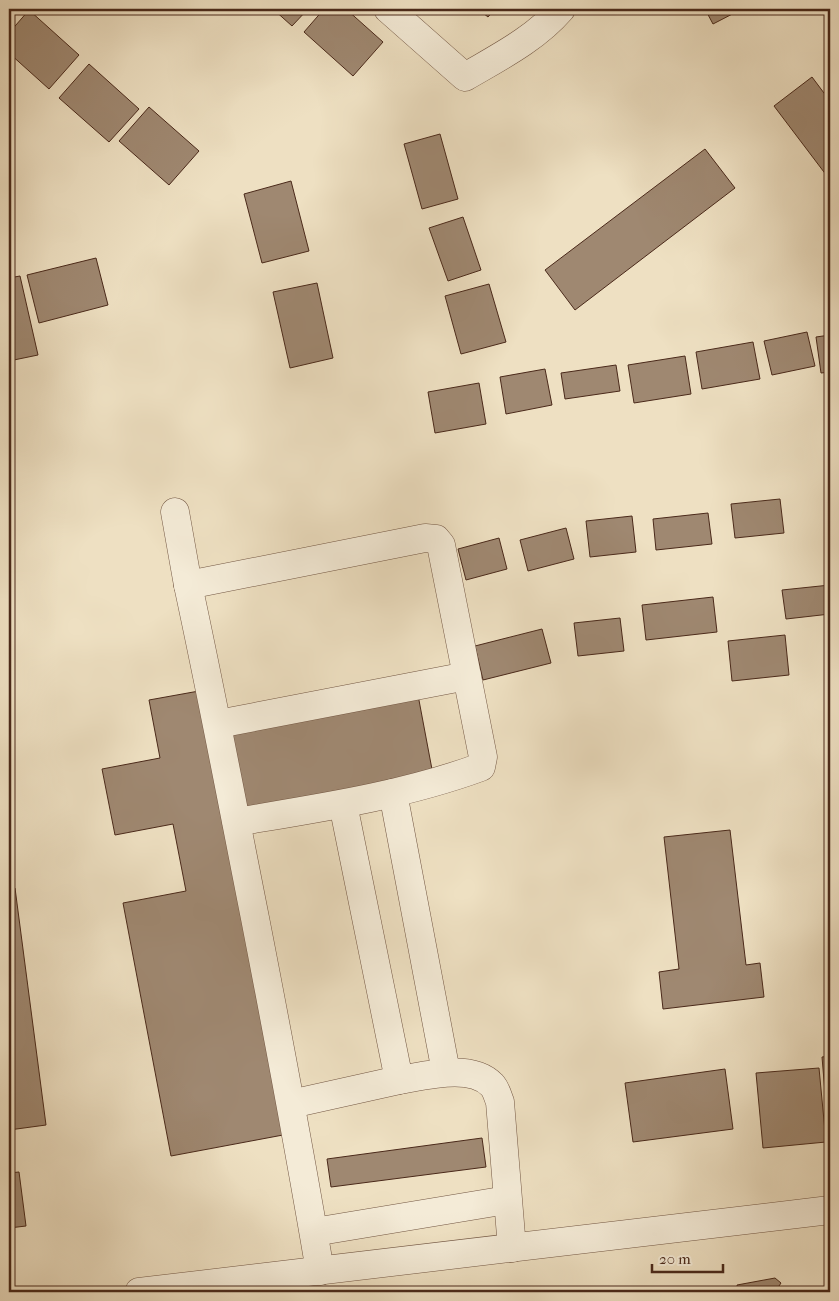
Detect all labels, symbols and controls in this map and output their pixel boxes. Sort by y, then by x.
scale bar [652,1241,723,1273]
text: 20 m [659,1250,691,1268]

